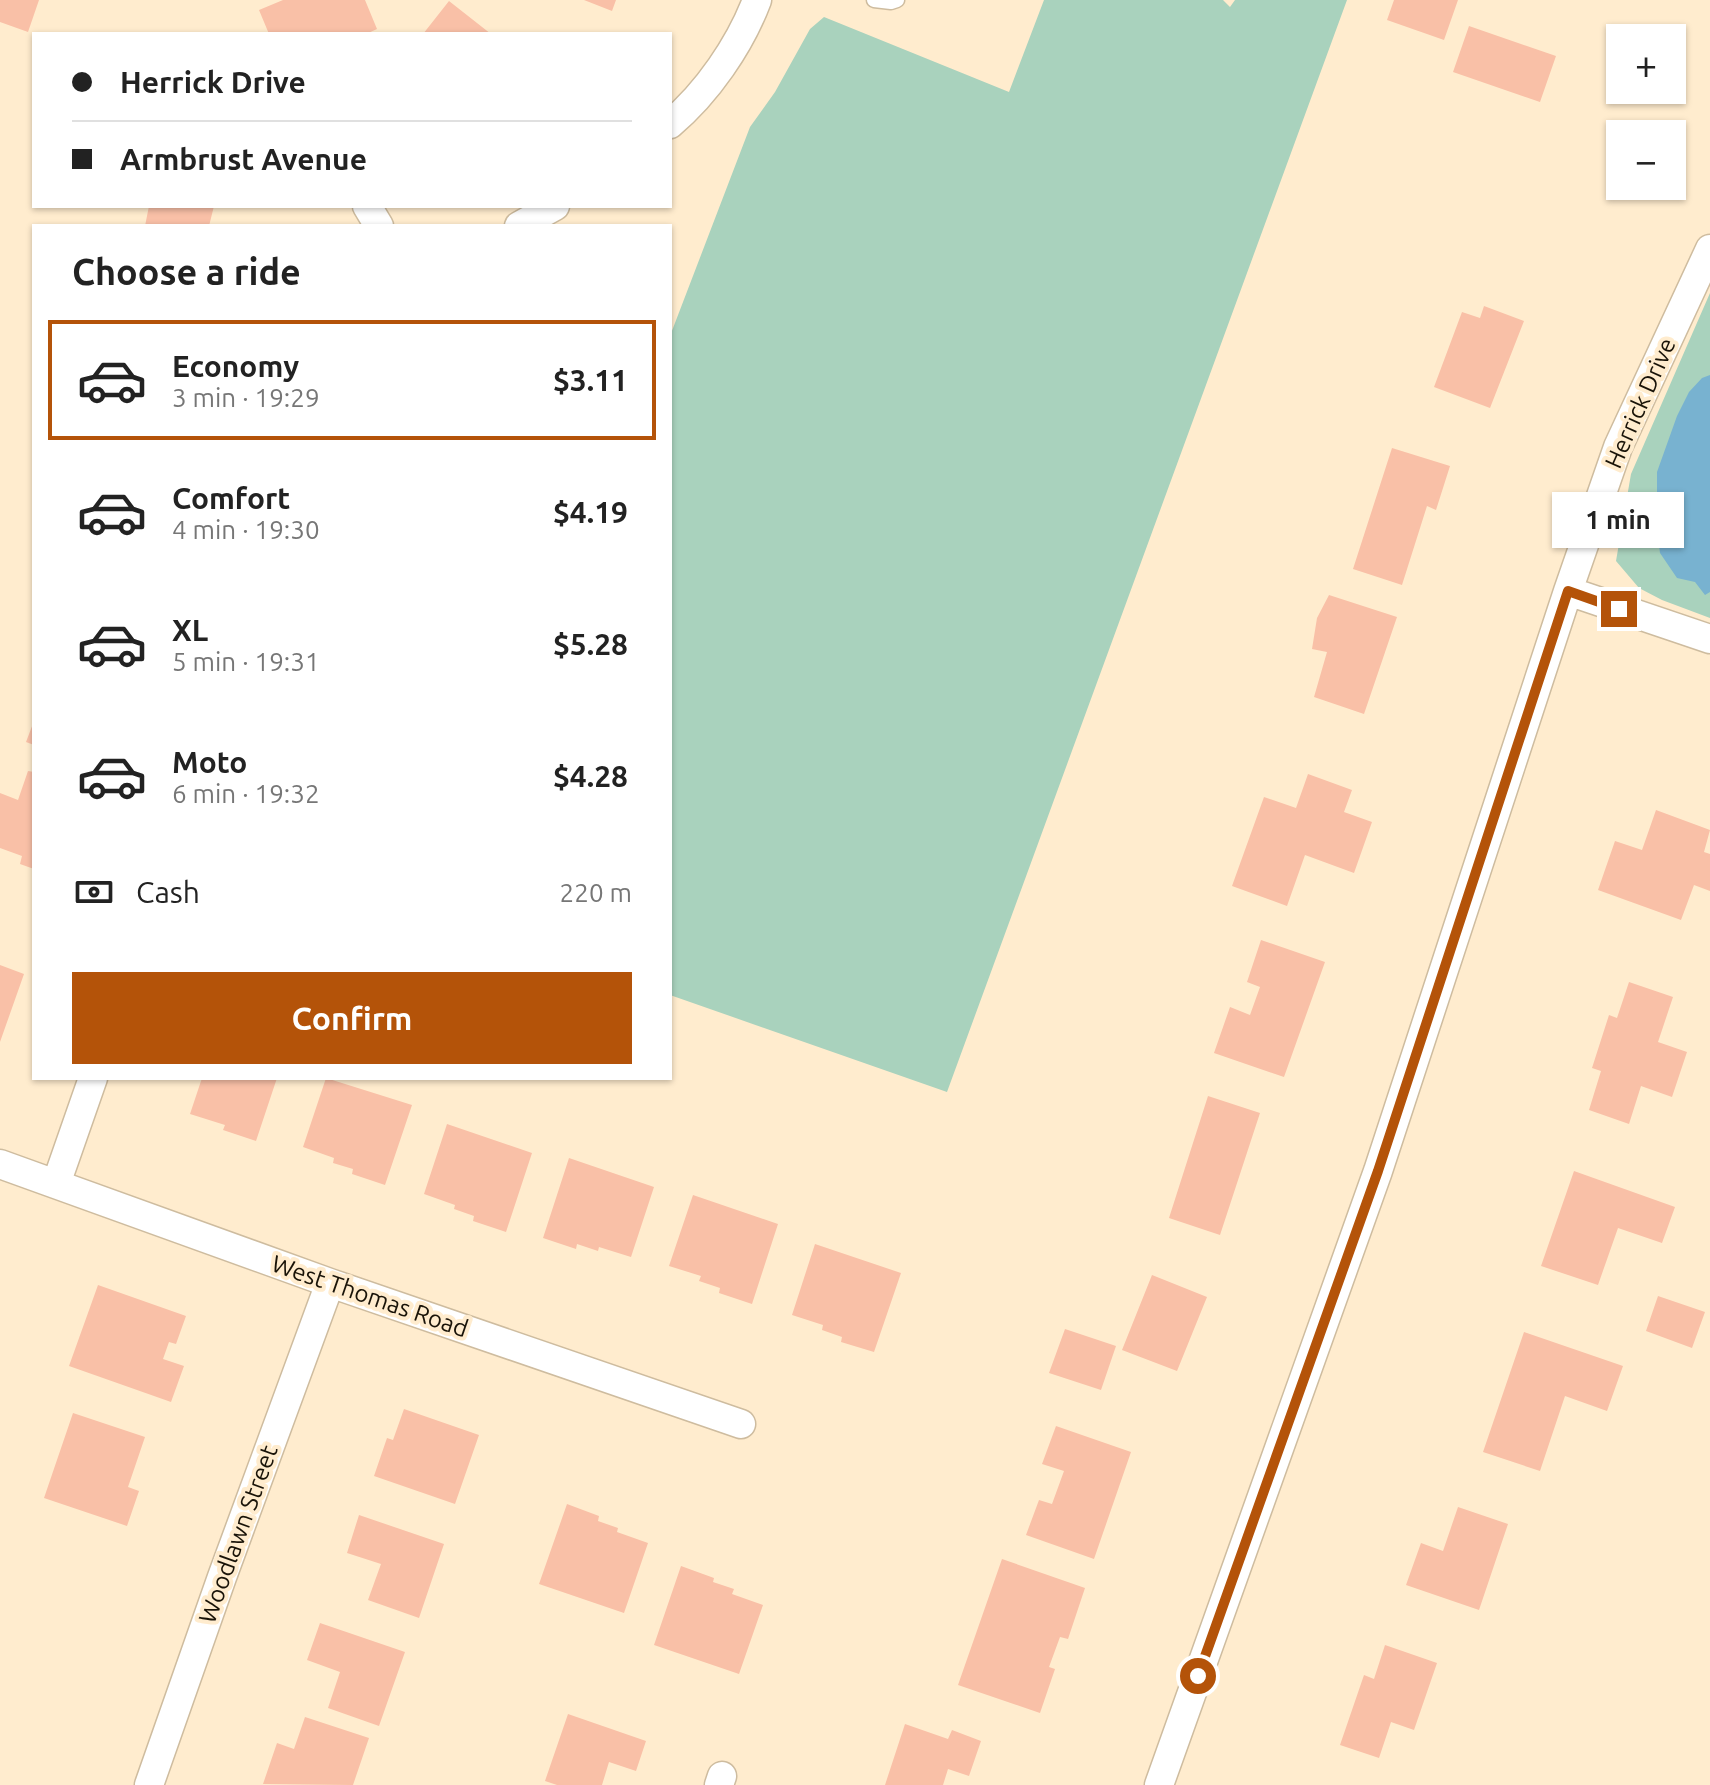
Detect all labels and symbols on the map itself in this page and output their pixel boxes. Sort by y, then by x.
street label: Herrick Drive [1599,334,1681,472]
callout: 1 min [1553,493,1685,549]
route end [1601,591,1637,627]
street label: West Thomas Road [268,1250,472,1342]
street label: Woodlawn Street [193,1441,283,1627]
route start [1180,1658,1216,1694]

